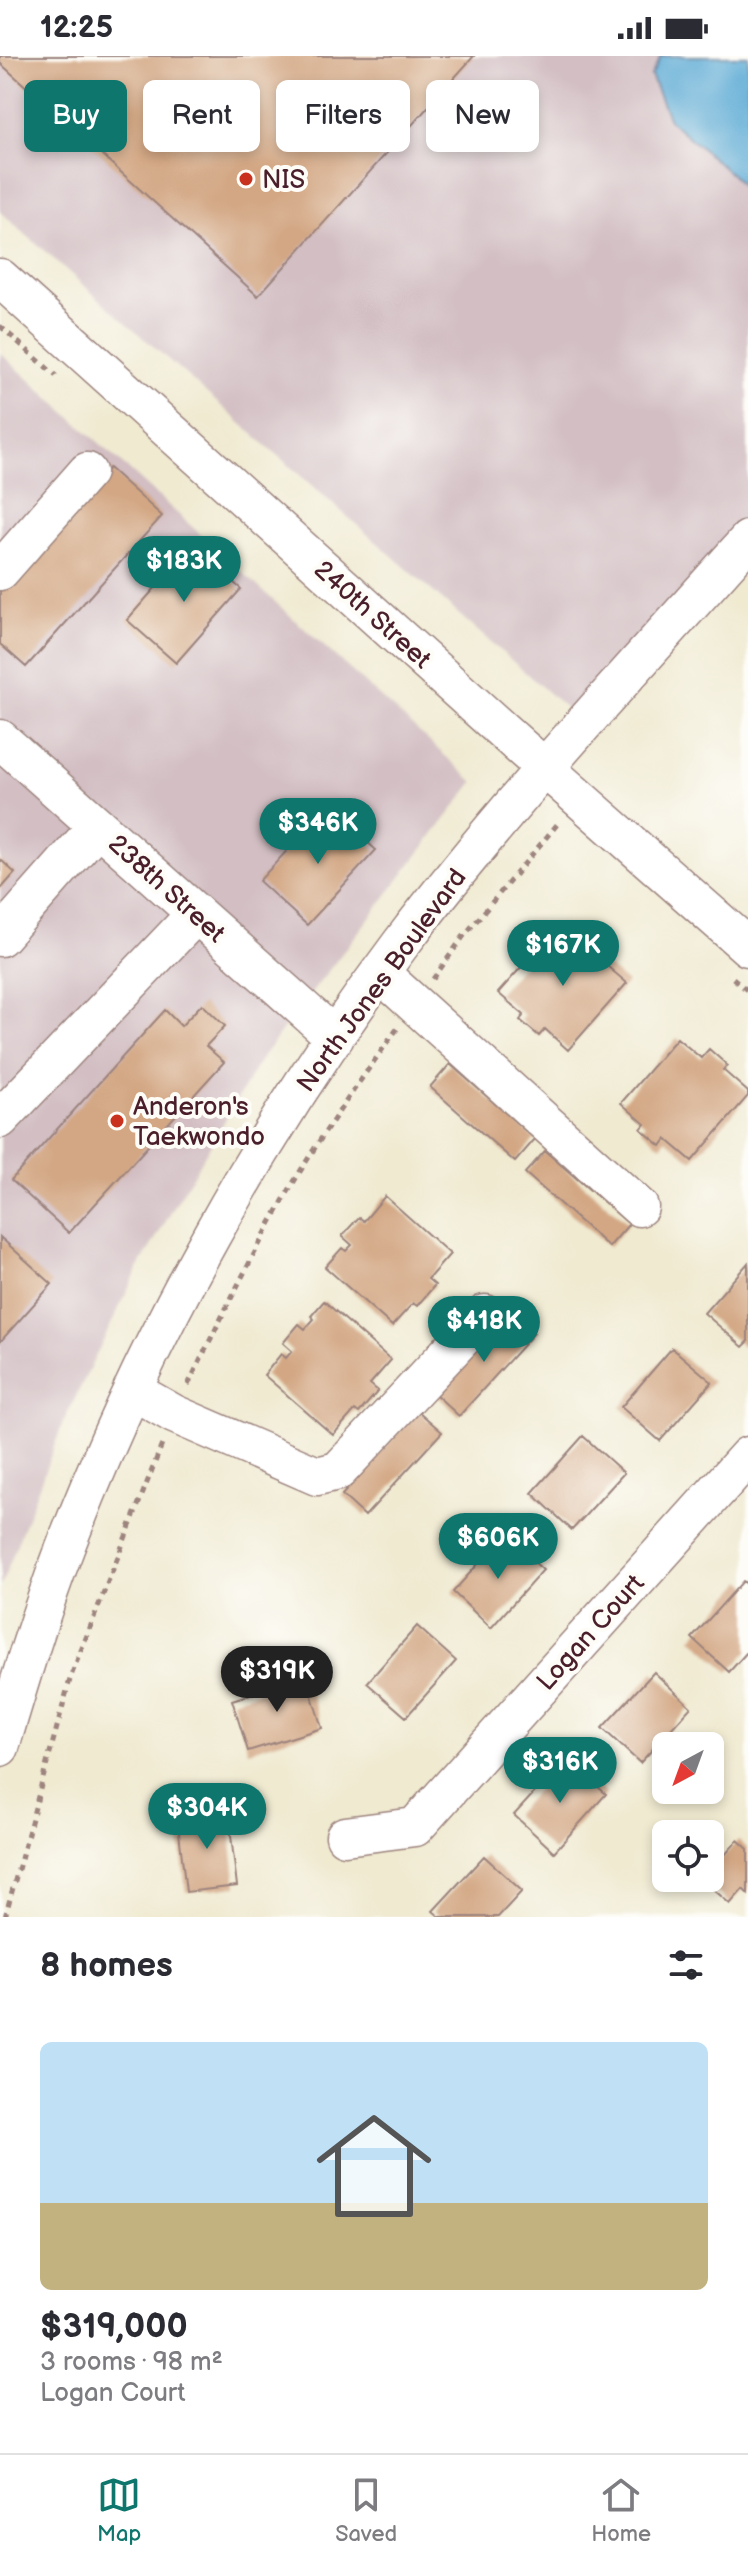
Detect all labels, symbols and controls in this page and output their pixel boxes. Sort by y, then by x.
text: 12:25 [40,10,113,46]
chip: Buy [24,80,127,152]
chip: Rent [143,80,260,152]
chip: Filters [276,80,410,152]
chip: New [426,80,539,152]
place label: NIS [262,165,305,196]
marker: NIS [237,170,255,188]
pin: $183K [128,536,240,604]
text: $183K [146,546,222,577]
street label: 240th Street [307,555,437,676]
pin: $346K [262,798,374,866]
text: $346K [277,808,359,839]
street label: 238th Street [101,829,231,950]
street label: North Jones Boulevard [291,863,474,1098]
pin: $167K [507,920,619,988]
text: $167K [525,930,601,961]
place label: Anderon's Taekwondo [133,1092,265,1153]
marker: Anderon's Taekwondo [108,1112,126,1130]
pin: $418K [428,1296,540,1364]
text: $418K [446,1306,522,1337]
pin: $606K [442,1513,554,1581]
text: $606K [457,1523,539,1554]
street label: Logan Court [531,1569,651,1697]
pin: $319K [221,1646,333,1714]
text: $319K [239,1656,315,1687]
north arrow [652,1732,724,1804]
map controls [652,1732,724,1892]
pin: $316K [504,1737,616,1805]
text: $316K [522,1747,598,1778]
pin: $304K [151,1783,263,1851]
text: $304K [166,1793,248,1824]
button: locate [652,1820,724,1892]
icon: filters [664,1943,708,1987]
text: 8 homes [40,1945,173,1986]
icon: home [302,2094,446,2238]
text: $319,000 [40,2306,188,2347]
text: 3 rooms · 98 m² [40,2347,223,2378]
text: Logan Court [40,2378,186,2409]
tab: Map [97,2473,141,2548]
tab: Saved [335,2473,397,2548]
tab: Home [591,2473,651,2548]

